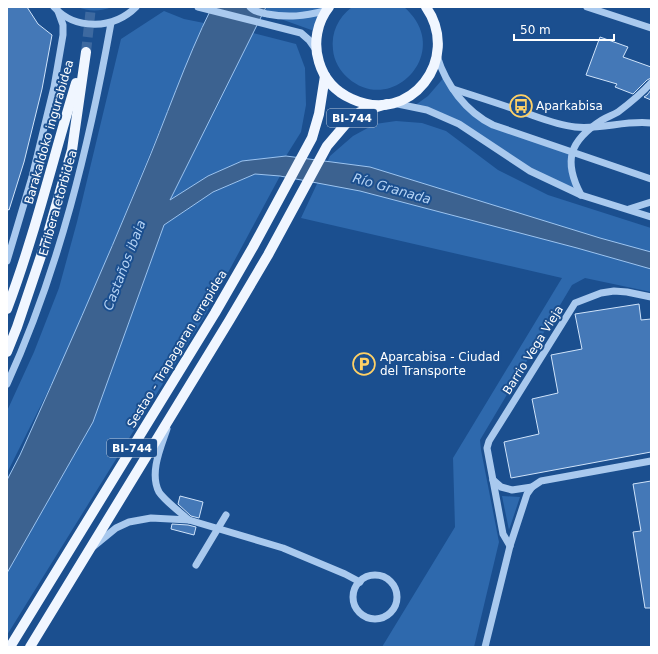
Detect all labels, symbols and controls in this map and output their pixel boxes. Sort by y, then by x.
scale bar [514,16,614,42]
text: 50 m [520,23,551,37]
street label: Barakaldoko ingurabidea [22,58,76,206]
bus stop icon: Aparkabisa [508,93,534,119]
place label: Aparkabisa [536,99,603,113]
road number: BI-744 [327,109,377,127]
street label: Erribera etorbidea [36,149,80,257]
water label: Río Granada [351,170,433,207]
water label: Castaños ibaia [100,218,149,312]
street label: Sestao - Trapagaran errepidea [124,268,230,430]
street label: Barrio Vega Vieja [500,303,566,397]
place label: Aparcabisa - Ciudad del Transporte [380,350,500,378]
parking icon: Aparcabisa - Ciudad del Transporte [351,351,377,377]
road number: BI-744 [107,439,157,457]

